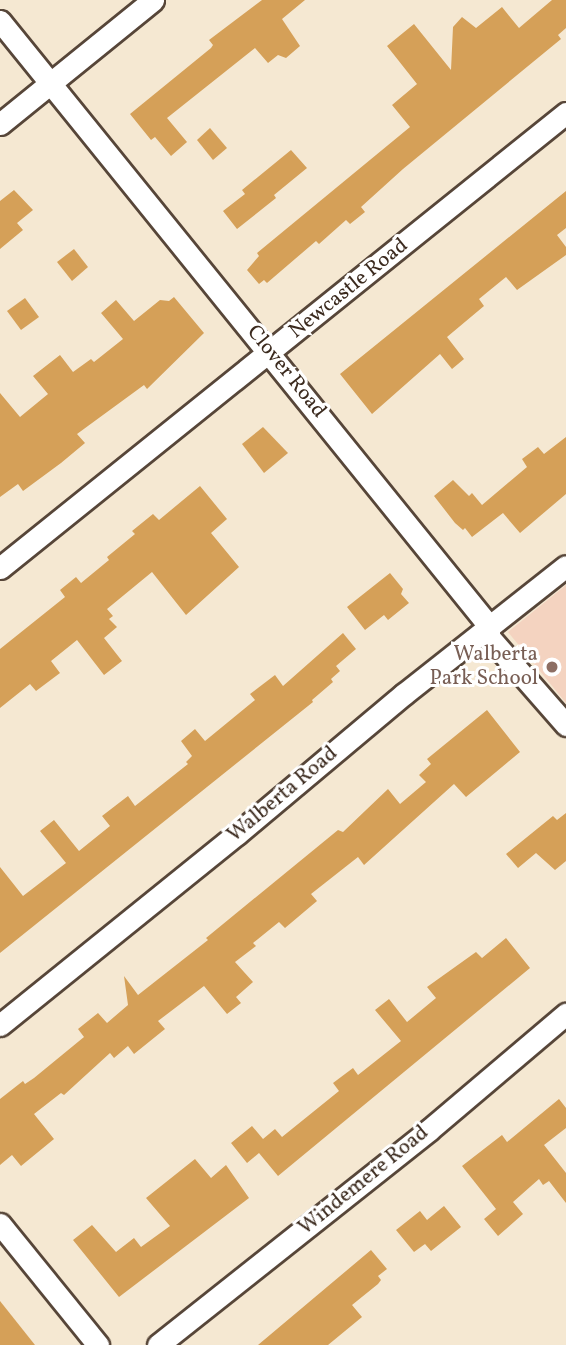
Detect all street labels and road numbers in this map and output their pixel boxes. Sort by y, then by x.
street label: Newcastle Road [285,233,413,345]
street label: Clover Road [241,320,331,424]
street label: Walberta Road [223,742,343,848]
street label: Windemere Road [294,1121,434,1241]

